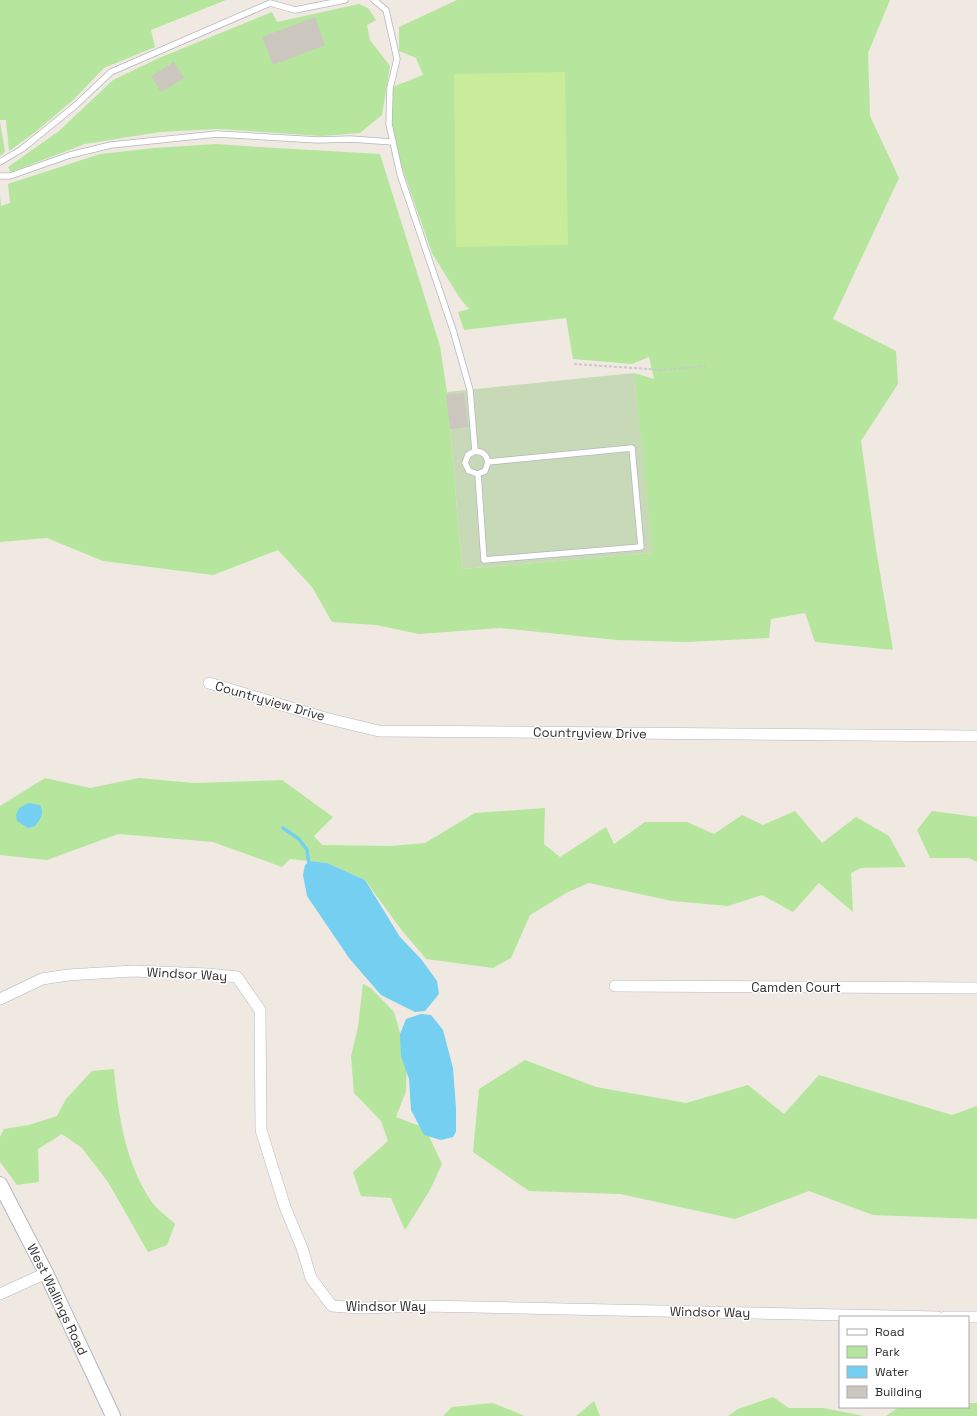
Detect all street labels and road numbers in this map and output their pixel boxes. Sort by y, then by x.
street label: Countryview Drive [213,677,327,725]
street label: Countryview Drive [533,724,647,742]
street label: Windsor Way [146,963,228,985]
street label: Camden Court [751,979,841,996]
street label: West Wallings Road [24,1241,92,1358]
street label: Windsor Way [346,1298,426,1315]
street label: Windsor Way [670,1303,750,1321]

